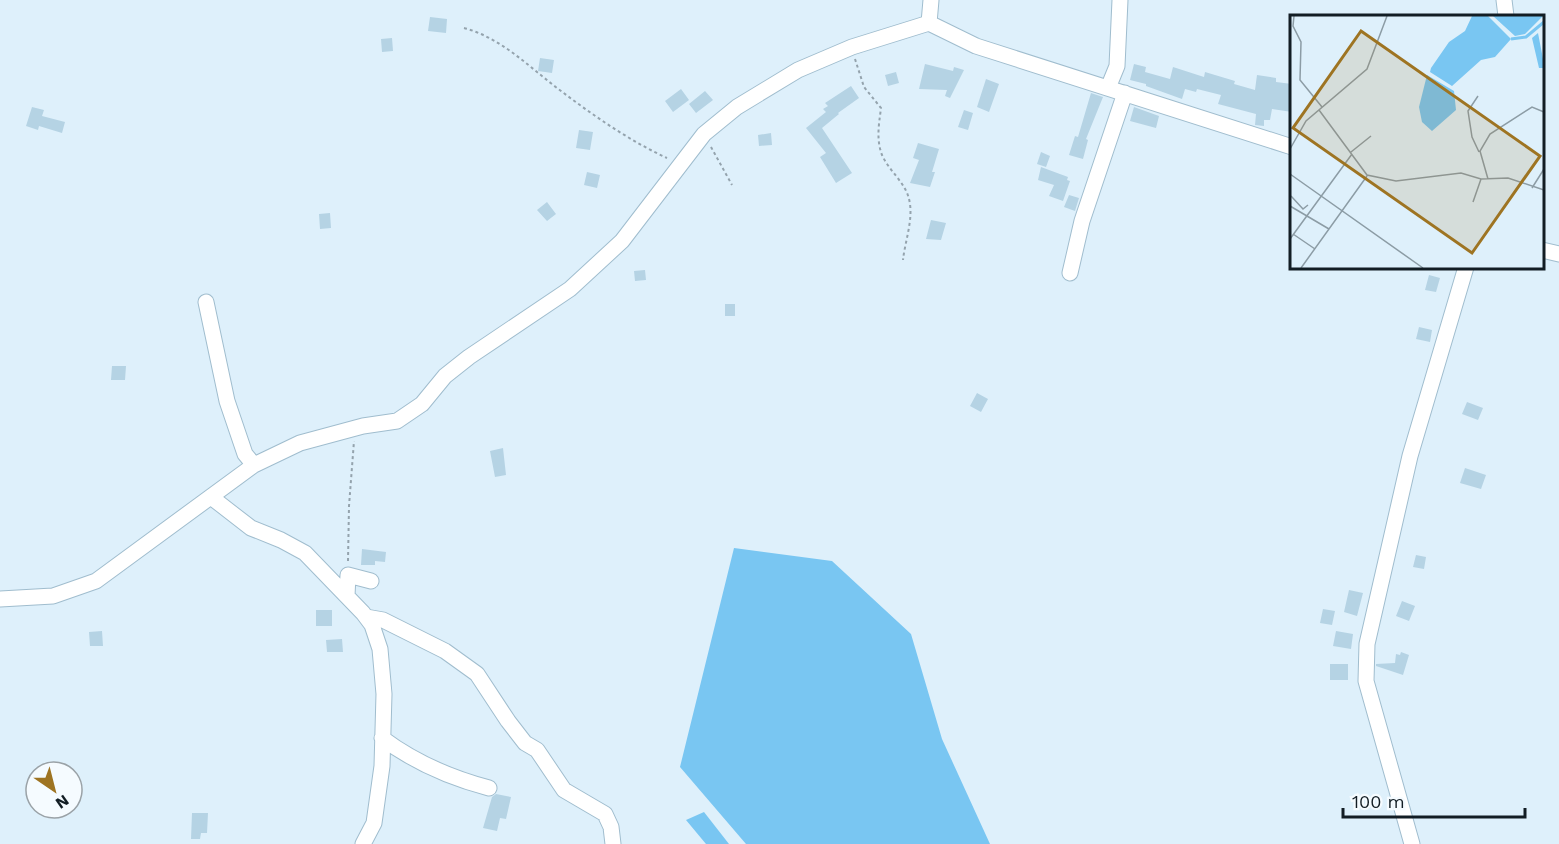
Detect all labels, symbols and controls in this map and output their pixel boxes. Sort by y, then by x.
inset map [1290,15,1544,268]
north arrow [24,760,84,820]
scale bar [1343,781,1524,819]
text: N [52,791,73,813]
text: 100 m [1352,791,1405,812]

